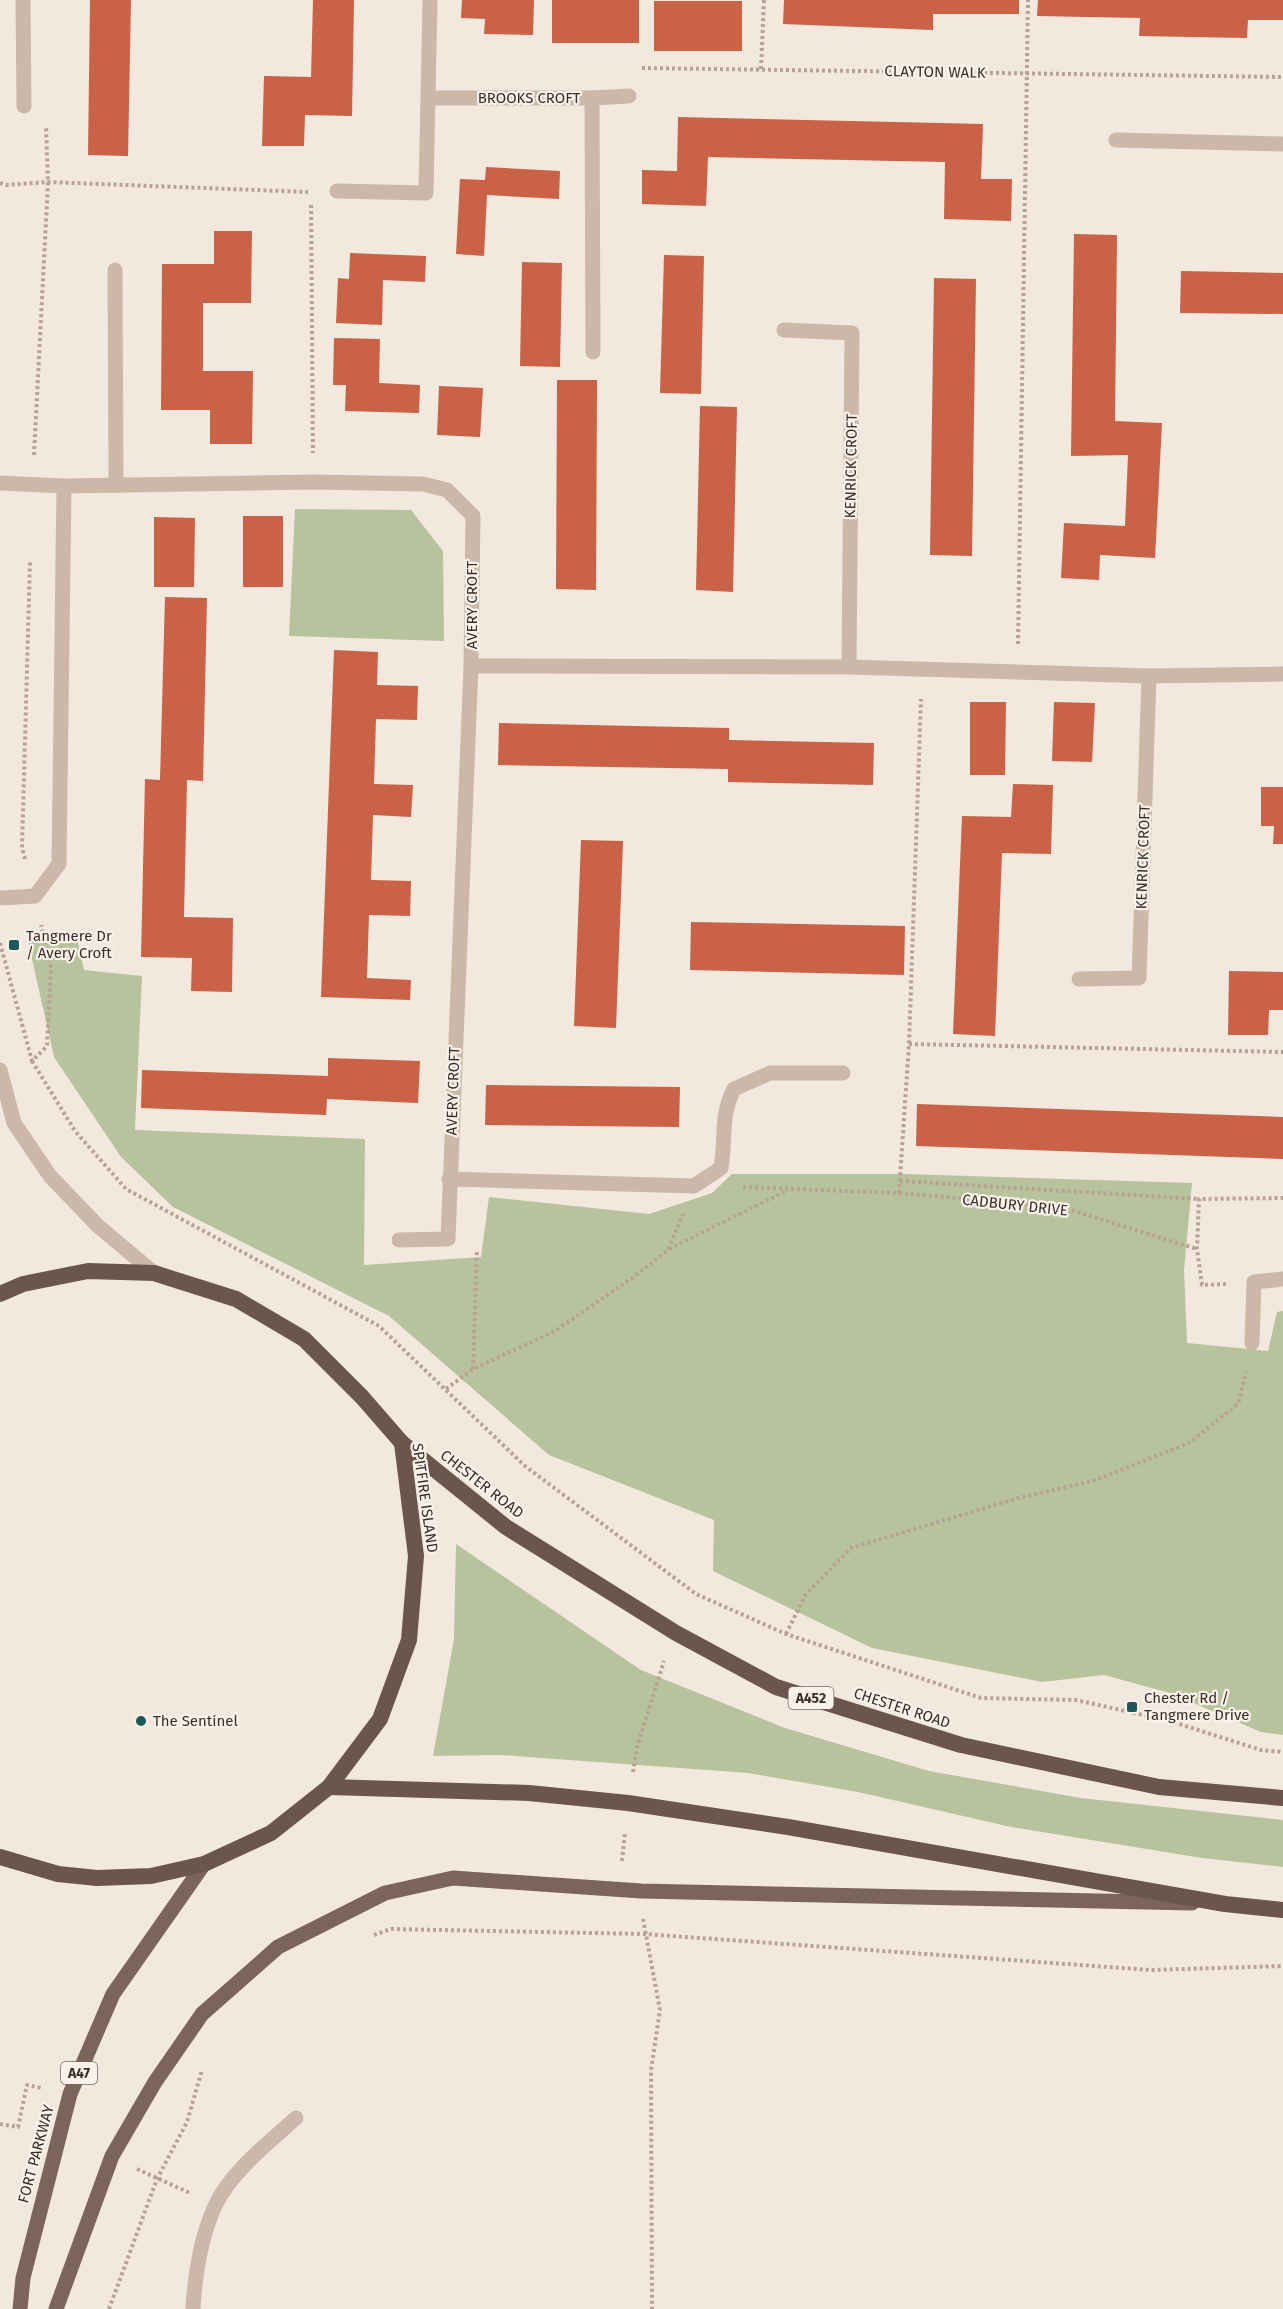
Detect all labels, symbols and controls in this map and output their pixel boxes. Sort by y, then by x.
street label: CLAYTON WALK [884,62,986,82]
street label: BROOKS CROFT [478,89,580,107]
street label: KENRICK CROFT [841,413,861,518]
street label: AVERY CROFT [463,561,481,649]
street label: KENRICK CROFT [1132,804,1154,910]
place label: Tangmere Dr / Avery Croft [26,927,112,962]
marker: Tangmere Dr / Avery Croft [7,938,21,952]
street label: AVERY CROFT [442,1046,464,1136]
street label: CADBURY DRIVE [961,1191,1069,1219]
street label: SPITFIRE ISLAND [408,1442,442,1554]
street label: CHESTER ROAD [437,1446,527,1522]
street label: CHESTER ROAD [851,1684,953,1732]
road number: A452 [788,1687,834,1709]
place label: Chester Rd / Tangmere Drive [1144,1689,1249,1724]
marker: Chester Rd / Tangmere Drive [1125,1700,1139,1714]
place label: The Sentinel [153,1712,238,1730]
marker: The Sentinel [134,1714,148,1728]
road number: A47 [61,2062,97,2084]
street label: FORT PARKWAY [14,2102,58,2205]

